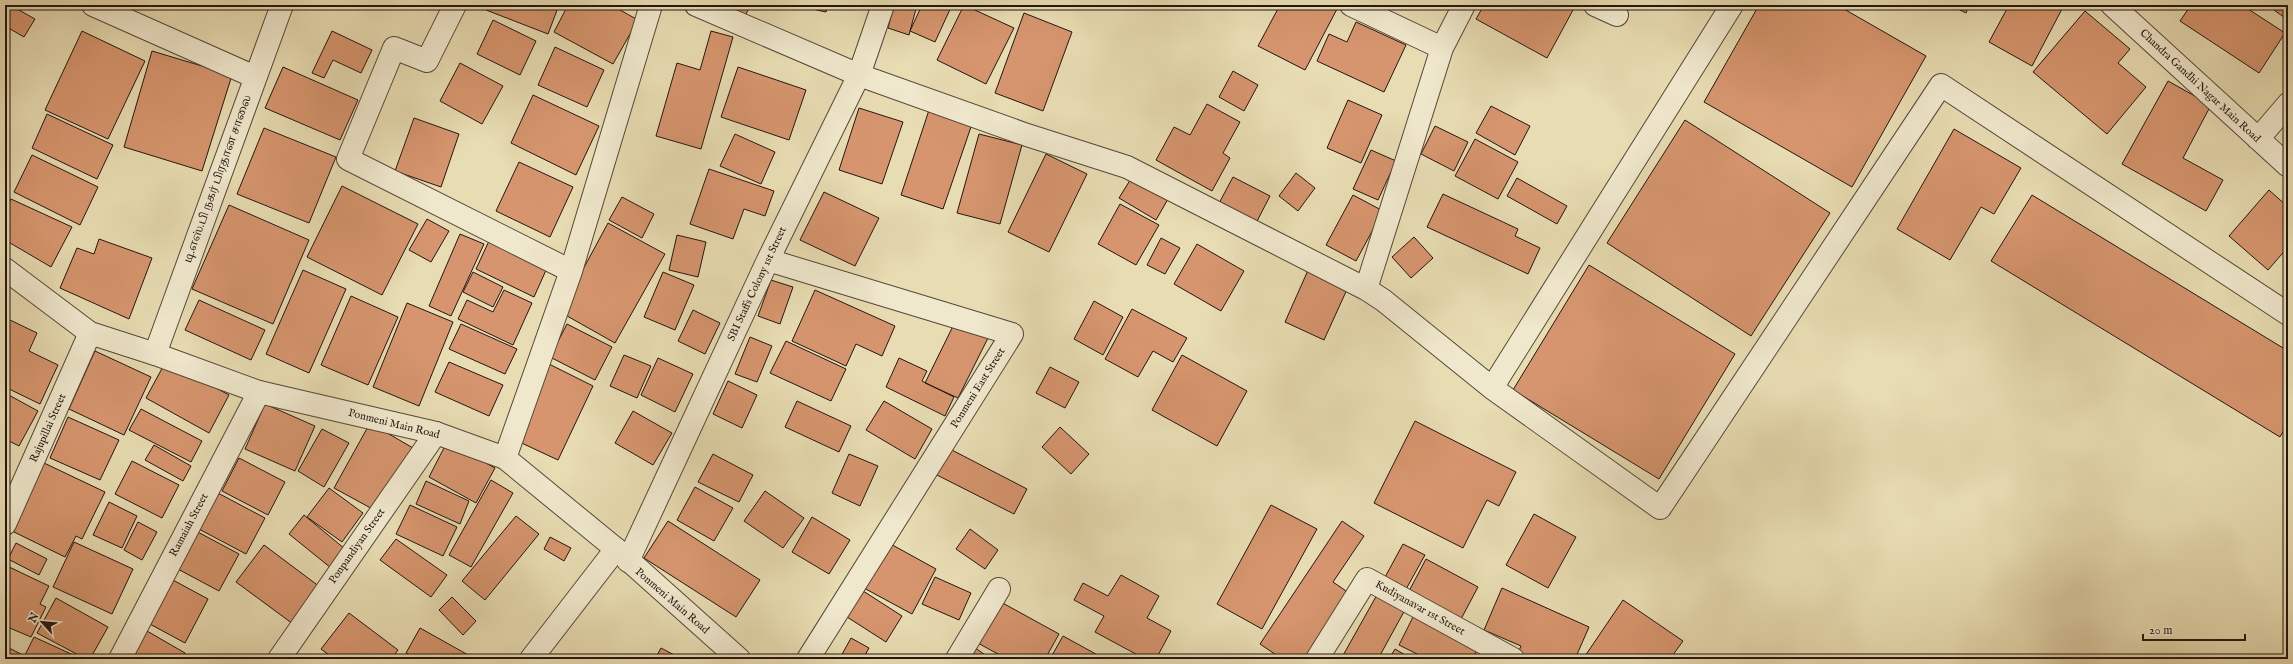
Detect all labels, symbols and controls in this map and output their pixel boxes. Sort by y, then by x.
street label: Chandra Gandhi Nagar Main Road [2137,26,2263,146]
street label: டி.எஸ்.பி நகர் பிரதான சாலை [181,93,255,265]
street label: SBI Staffs Colony 1st Street [724,224,790,343]
street label: Ponmeni East Street [948,345,1009,431]
street label: Rajupillai Street [27,391,69,465]
street label: Ponmeni Main Road [347,406,441,442]
street label: Ramaiah Street [166,491,212,559]
street label: Ponpandiyan Street [326,505,388,586]
street label: Ponmeni Main Road [632,565,712,637]
street label: Kudiyanavar 1st Street [1373,578,1468,639]
north arrow [22,602,62,642]
text: N [25,610,43,626]
scale bar [2143,616,2245,642]
text: 20 m [2149,623,2172,638]

